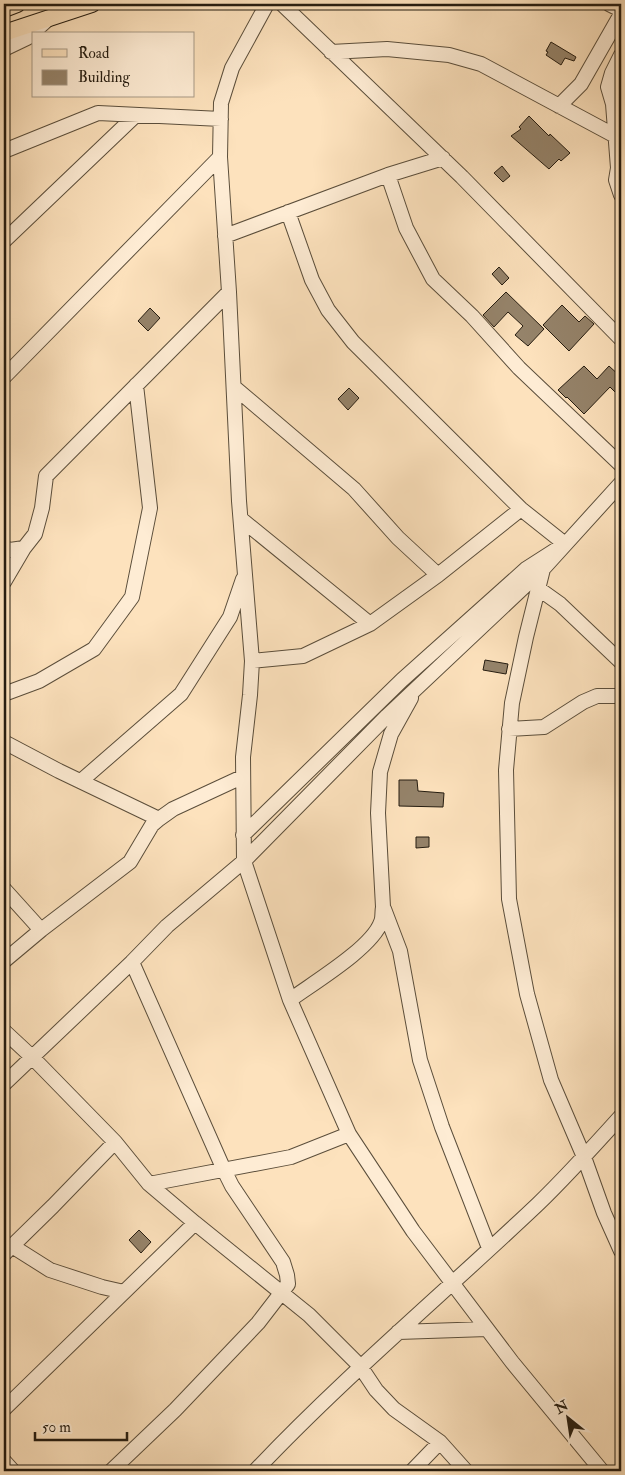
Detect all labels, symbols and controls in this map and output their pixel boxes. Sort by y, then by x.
legend [32,32,195,98]
text: Road [78,44,110,63]
text: Building [78,68,130,87]
north arrow [542,1392,592,1442]
text: N [551,1396,572,1418]
scale bar [35,1410,128,1442]
text: 50 m [42,1418,71,1437]

